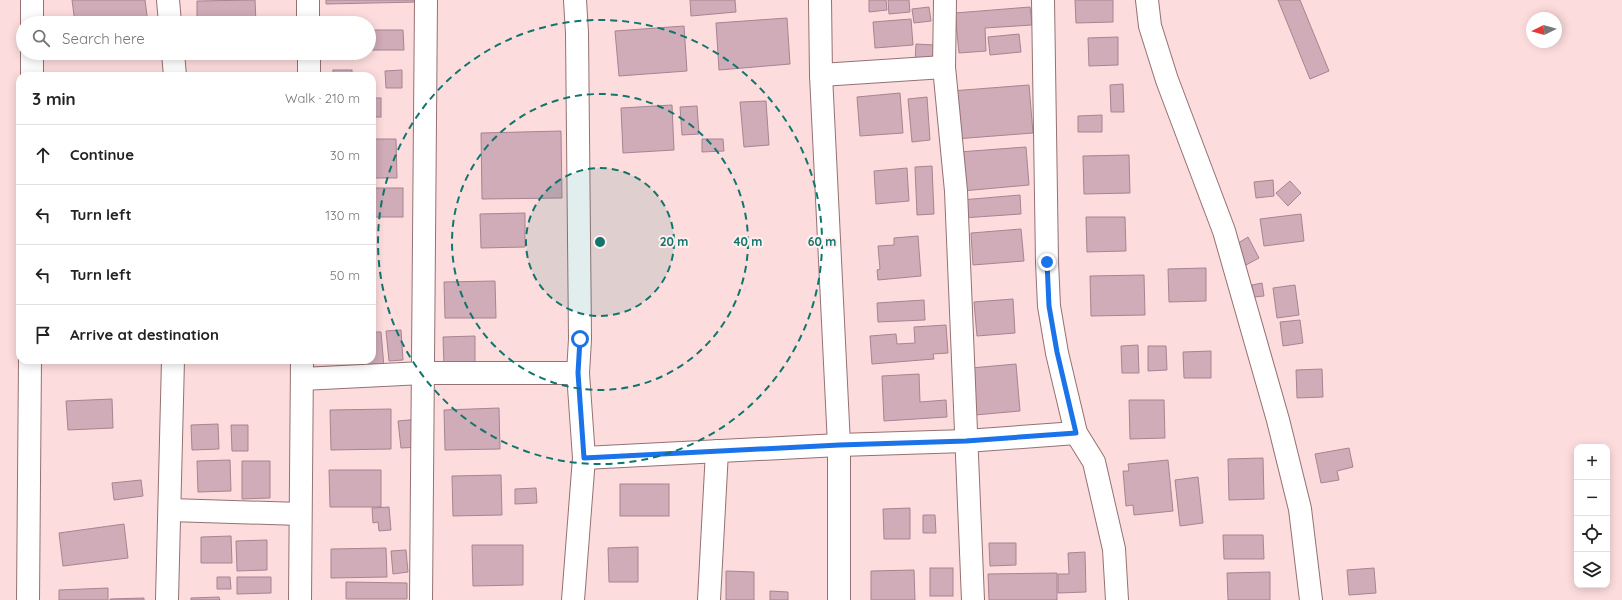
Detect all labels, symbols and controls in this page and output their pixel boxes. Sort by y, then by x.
north arrow [1526,12,1562,48]
search box [16,16,376,60]
icon: search [30,27,52,49]
text: Search here [62,29,145,48]
text: 3 min [32,88,76,109]
text: Walk · 210 m [285,90,360,106]
icon: ahead [32,144,54,166]
text: Continue [70,145,134,164]
text: 30 m [330,147,360,163]
icon: left [32,204,54,226]
text: Turn left [70,205,132,224]
text: 130 m [325,207,360,223]
text: 20 m [660,234,688,249]
text: 40 m [734,234,762,249]
text: 60 m [808,234,836,249]
centre of rings [593,235,607,249]
route end [1038,253,1056,271]
icon: left [32,264,54,286]
text: Turn left [70,265,132,284]
text: 50 m [330,267,360,283]
icon: arrive [32,324,54,346]
text: Arrive at destination [70,325,219,344]
route start [571,330,589,348]
map controls [1574,444,1610,588]
button: + [1574,444,1610,480]
button: − [1574,480,1610,516]
button: locate [1574,516,1610,552]
button: layers [1574,552,1610,588]

